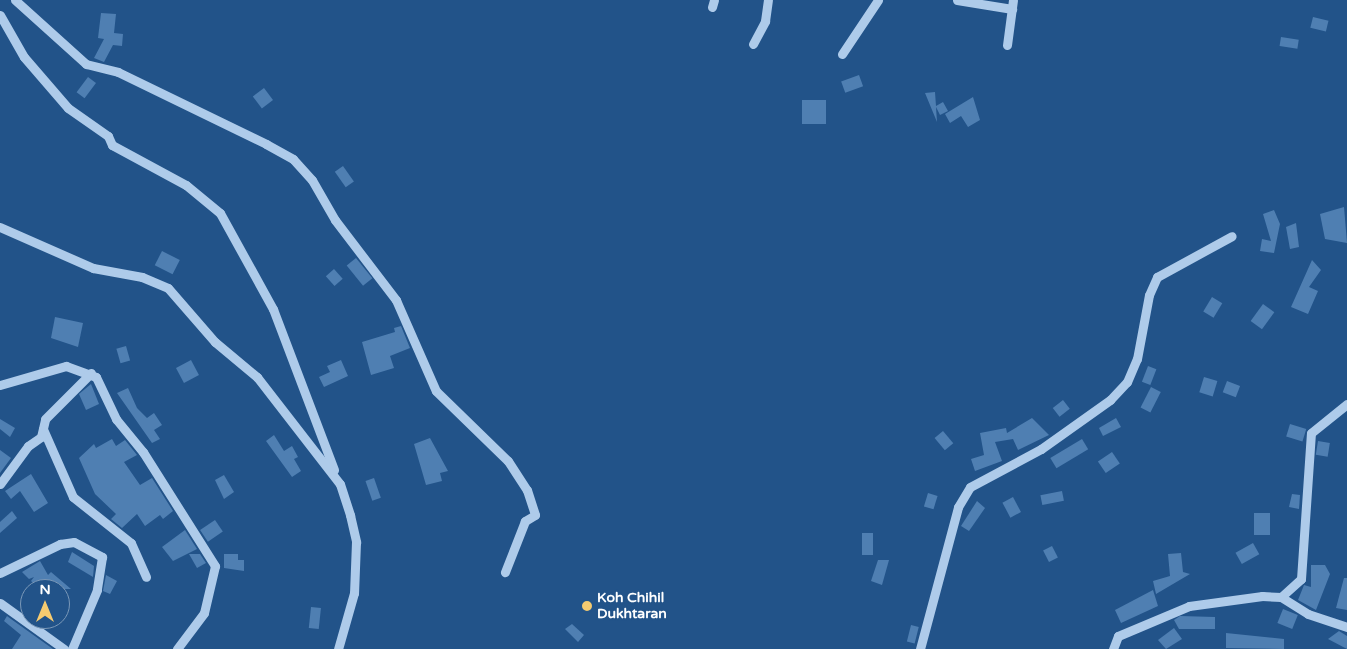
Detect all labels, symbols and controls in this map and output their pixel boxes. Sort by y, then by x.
north arrow [20,579,70,629]
text: N [39,581,51,598]
place label: Koh Chihil Dukhtaran [597,590,667,622]
marker: Koh Chihil Dukhtaran [581,600,593,612]

